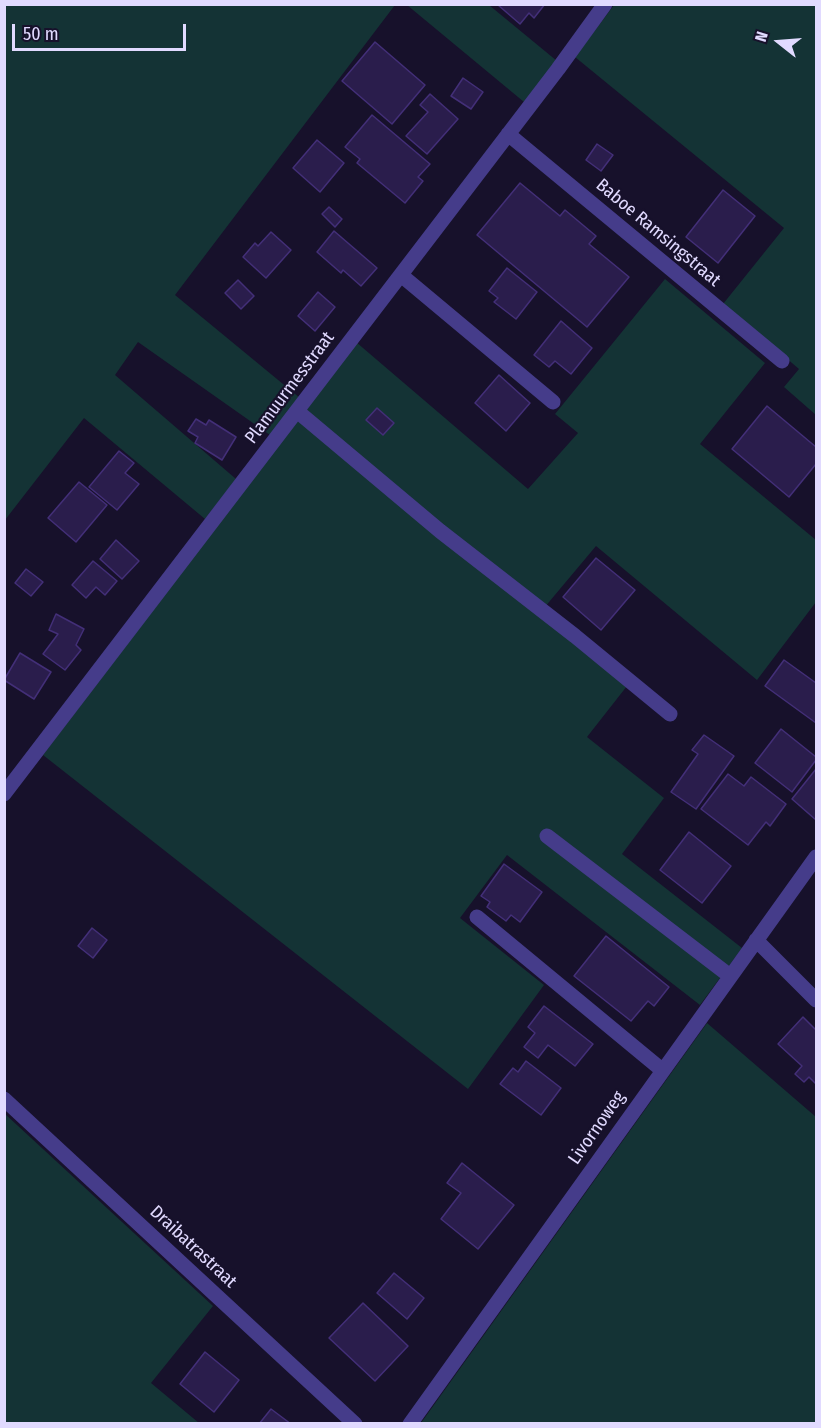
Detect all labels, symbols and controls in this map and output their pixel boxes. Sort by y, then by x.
scale bar [15,12,189,50]
north arrow [749,12,809,72]
text: 50 m [23,23,59,45]
text: N [751,29,772,44]
street label: Baboe Ramsingstraat [591,175,725,291]
street label: Plamuurmesstraat [241,328,339,448]
street label: Livornoweg [564,1087,630,1169]
street label: Draibatrastraat [145,1201,241,1293]

